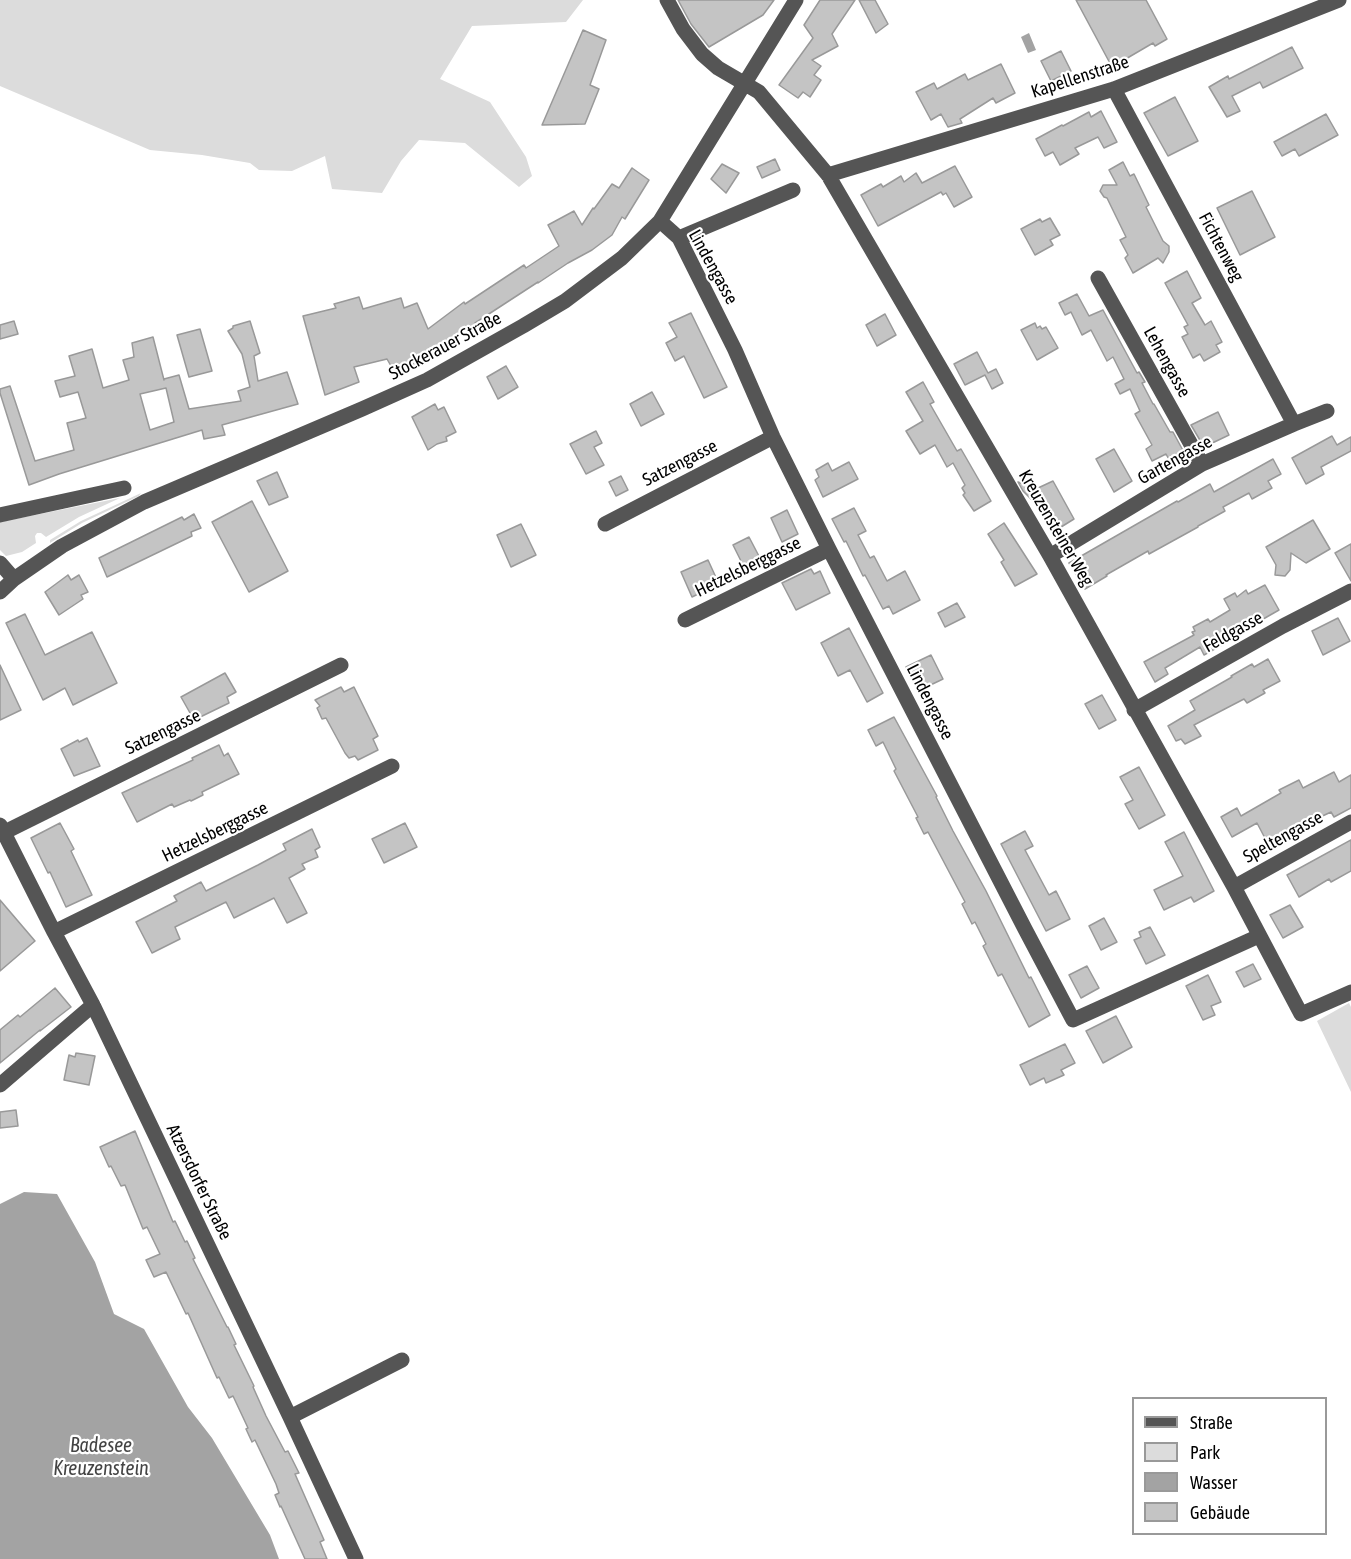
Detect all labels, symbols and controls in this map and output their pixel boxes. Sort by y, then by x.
street label: Kapellenstraße [1028,51,1132,103]
street label: Fichtenweg [1194,209,1248,285]
street label: Lindengasse [684,226,742,308]
street label: Stockerauer Straße [385,307,505,385]
street label: Lehengasse [1139,323,1195,401]
street label: Gartengasse [1134,431,1216,489]
street label: Satzengasse [639,435,721,491]
street label: Kreuzensteiner Weg [1014,466,1098,590]
street label: Hetzelsberggasse [692,532,804,602]
street label: Feldgasse [1199,607,1267,657]
street label: Lindengasse [902,661,958,743]
street label: Satzengasse [122,705,204,759]
street label: Hetzelsberggasse [159,797,271,867]
street label: Speltengasse [1239,806,1327,868]
street label: Atzersdorfer Straße [162,1121,236,1243]
legend [1132,1397,1327,1535]
text: Straße [1190,1412,1233,1433]
water label: Badesee Kreuzenstein [53,1434,149,1481]
text: Park [1190,1442,1220,1463]
text: Wasser [1190,1472,1237,1493]
text: Gebäude [1190,1502,1250,1523]

